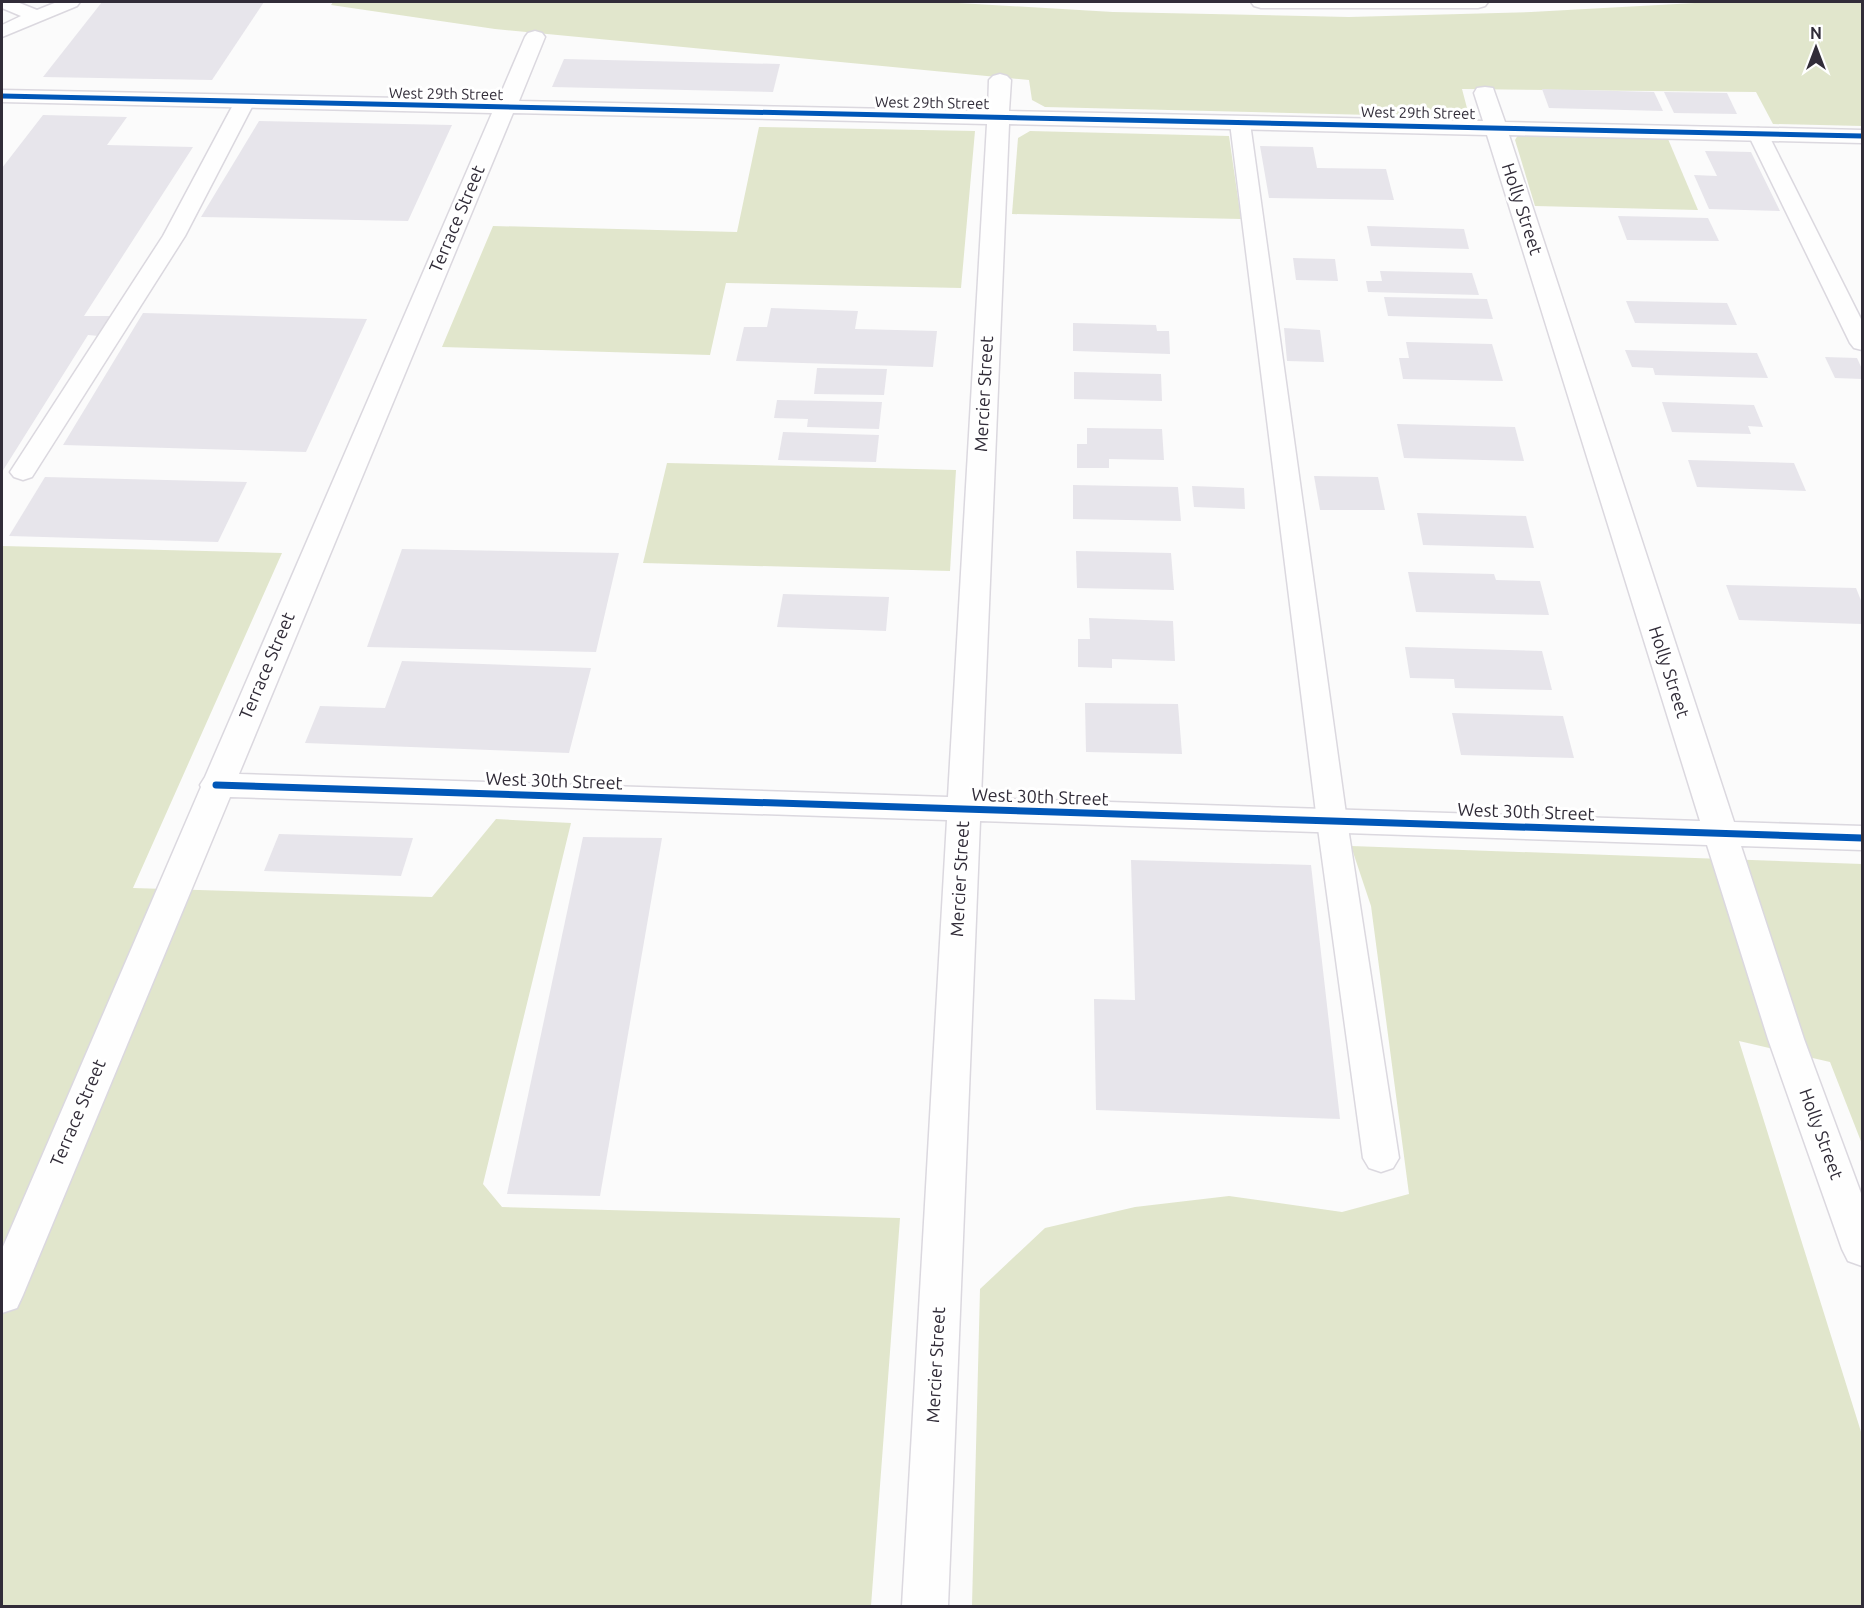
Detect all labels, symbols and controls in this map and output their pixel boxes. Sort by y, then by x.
north arrow [1786,18,1846,78]
text: N [1810,24,1822,42]
street label: West 29th Street [389,84,503,103]
street label: West 29th Street [875,93,989,112]
street label: West 29th Street [1361,103,1475,122]
street label: Holly Street [1499,160,1547,257]
street label: Terrace Street [424,162,488,275]
street label: Mercier Street [970,335,996,453]
street label: Terrace Street [234,609,298,722]
street label: Holly Street [1646,623,1694,720]
street label: West 30th Street [485,768,623,792]
street label: West 30th Street [971,784,1109,808]
street label: West 30th Street [1457,799,1595,823]
street label: Mercier Street [946,820,972,938]
street label: Terrace Street [45,1056,109,1169]
street label: Holly Street [1796,1085,1848,1182]
street label: Mercier Street [922,1306,948,1424]

